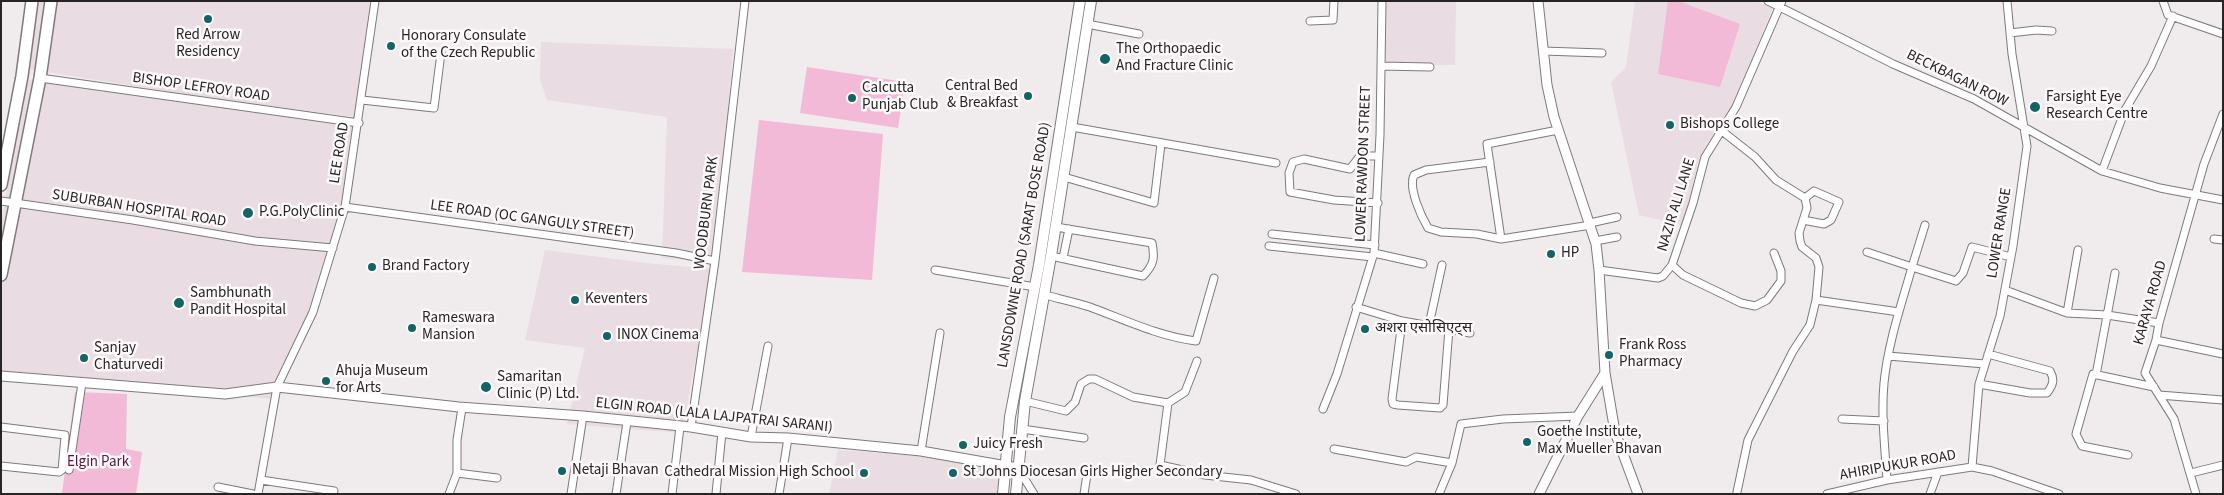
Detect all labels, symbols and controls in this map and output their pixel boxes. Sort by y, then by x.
marker: Red Arrow Residency [202,13,214,25]
place label: Red Arrow Residency [176,27,240,62]
place label: Honorary Consulate of the Czech Republic [401,28,535,63]
marker: Honorary Consulate of the Czech Republic [385,40,397,52]
place label: The Orthopaedic And Fracture Clinic [1116,41,1233,76]
street label: BECKBAGAN ROW [1903,47,2011,111]
marker: The Orthopaedic And Fracture Clinic [1098,52,1112,66]
street label: BISHOP LEFROY ROAD [131,69,271,107]
place label: Central Bed & Breakfast [945,78,1018,113]
place label: Calcutta Punjab Club [862,80,938,115]
street label: LOWER RAWDON STREET [1352,86,1376,242]
place label: Farsight Eye Research Centre [2046,89,2148,124]
marker: Central Bed & Breakfast [1022,90,1034,102]
marker: Calcutta Punjab Club [846,92,858,104]
marker: Farsight Eye Research Centre [2028,100,2042,114]
place label: Bishops College [1680,116,1779,134]
marker: Bishops College [1664,119,1676,131]
street label: LEE ROAD [326,121,354,185]
street label: LANSDOWNE ROAD (SARAT BOSE ROAD) [995,121,1055,369]
street label: WOODBURN PARK [691,155,723,271]
street label: NAZIR ALI LANE [1654,156,1700,254]
street label: SUBURBAN HOSPITAL ROAD [51,186,227,232]
street label: LOWER RANGE [1984,186,2016,280]
street label: LEE ROAD (OC GANGULY STREET) [429,197,635,243]
place label: P.G.PolyClinic [259,204,344,222]
marker: P.G.PolyClinic [241,206,255,220]
place label: HP [1561,245,1579,263]
marker: HP [1545,248,1557,260]
place label: Brand Factory [382,258,469,276]
street label: KARAYA ROAD [2130,259,2172,347]
marker: Brand Factory [366,261,378,273]
place label: Sambhunath Pandit Hospital [190,285,286,320]
place label: Keventers [585,291,647,309]
marker: Keventers [569,294,581,306]
marker: Sambhunath Pandit Hospital [172,296,186,310]
place label: Rameswara Mansion [422,310,495,345]
place label: अशरा एसोसिएट्स [1375,320,1472,338]
marker: Rameswara Mansion [406,322,418,334]
marker: अशरा एसोसिएट्स [1359,323,1371,335]
place label: INOX Cinema [617,327,699,345]
marker: INOX Cinema [601,330,613,342]
place label: Frank Ross Pharmacy [1619,337,1686,372]
place label: Sanjay Chaturvedi [94,340,163,375]
marker: Frank Ross Pharmacy [1603,349,1615,361]
marker: Sanjay Chaturvedi [78,352,90,364]
place label: Ahuja Museum for Arts [336,363,428,398]
place label: Samaritan Clinic (P) Ltd. [497,369,579,404]
marker: Ahuja Museum for Arts [320,375,332,387]
marker: Samaritan Clinic (P) Ltd. [479,380,493,394]
street label: ELGIN ROAD (LALA LAJPATRAI SARANI) [595,395,833,437]
place label: Goethe Institute, Max Mueller Bhavan [1537,424,1662,459]
place label: Juicy Fresh [973,436,1043,454]
marker: Goethe Institute, Max Mueller Bhavan [1521,436,1533,448]
marker: Juicy Fresh [957,439,969,451]
street label: AHIRIPUKUR ROAD [1838,447,1958,485]
park label: Elgin Park [67,454,129,472]
place label: Netaji Bhavan [572,462,659,480]
place label: Cathedral Mission High School [664,464,854,482]
place label: St Johns Diocesan Girls Higher Secondary [963,464,1223,482]
marker: Netaji Bhavan [556,465,568,477]
marker: Cathedral Mission High School [858,467,870,479]
marker: St Johns Diocesan Girls Higher Secondary [947,467,959,479]

